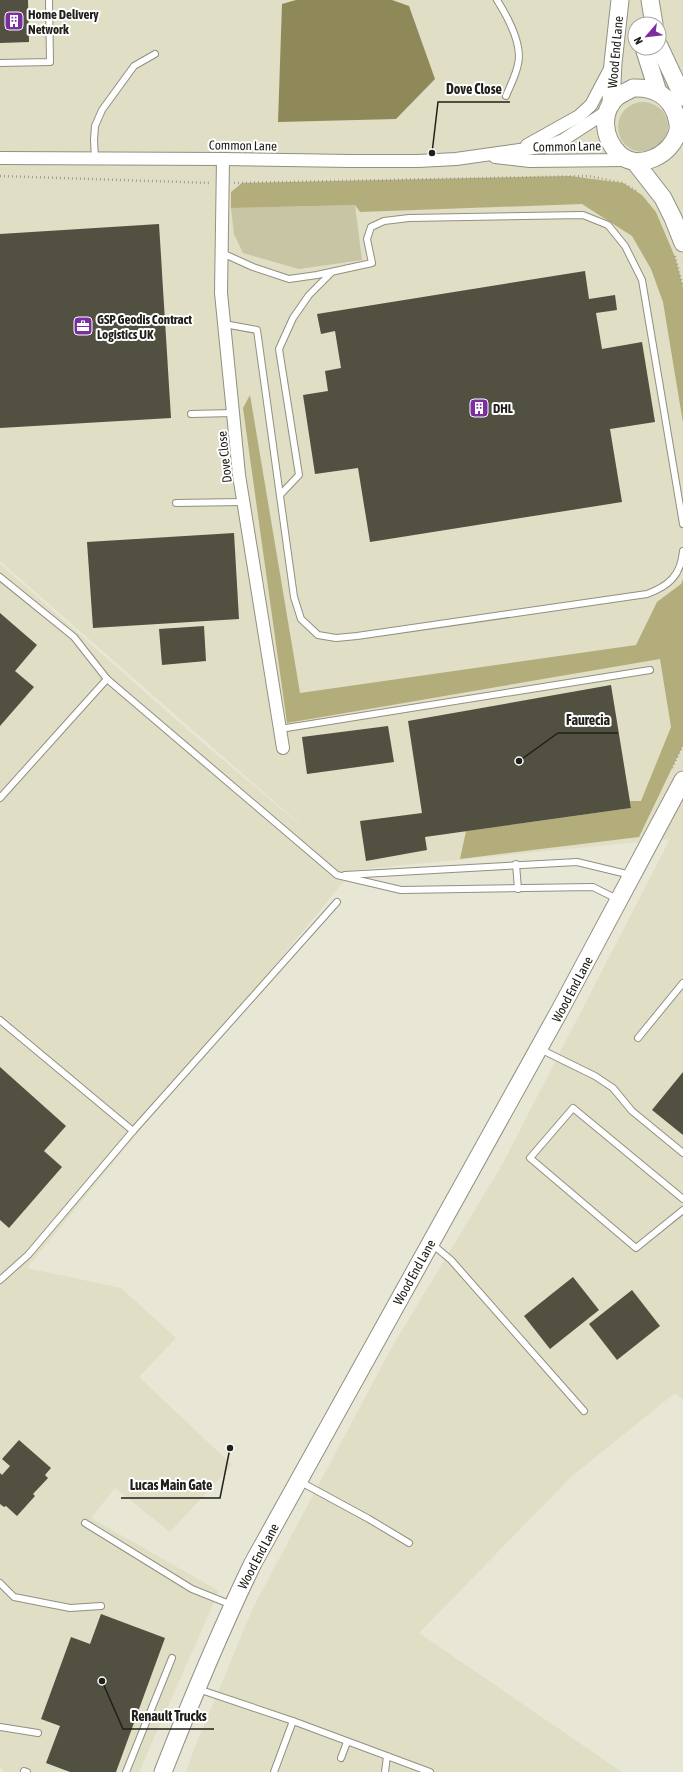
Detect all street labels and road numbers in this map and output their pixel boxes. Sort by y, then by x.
street label: Wood End Lane [605,15,626,89]
street label: Common Lane [209,137,277,154]
street label: Common Lane [533,138,601,155]
street label: Dove Close [214,430,235,484]
street label: Wood End Lane [549,954,596,1025]
street label: Wood End Lane [390,1237,439,1307]
street label: Wood End Lane [235,1521,282,1592]

